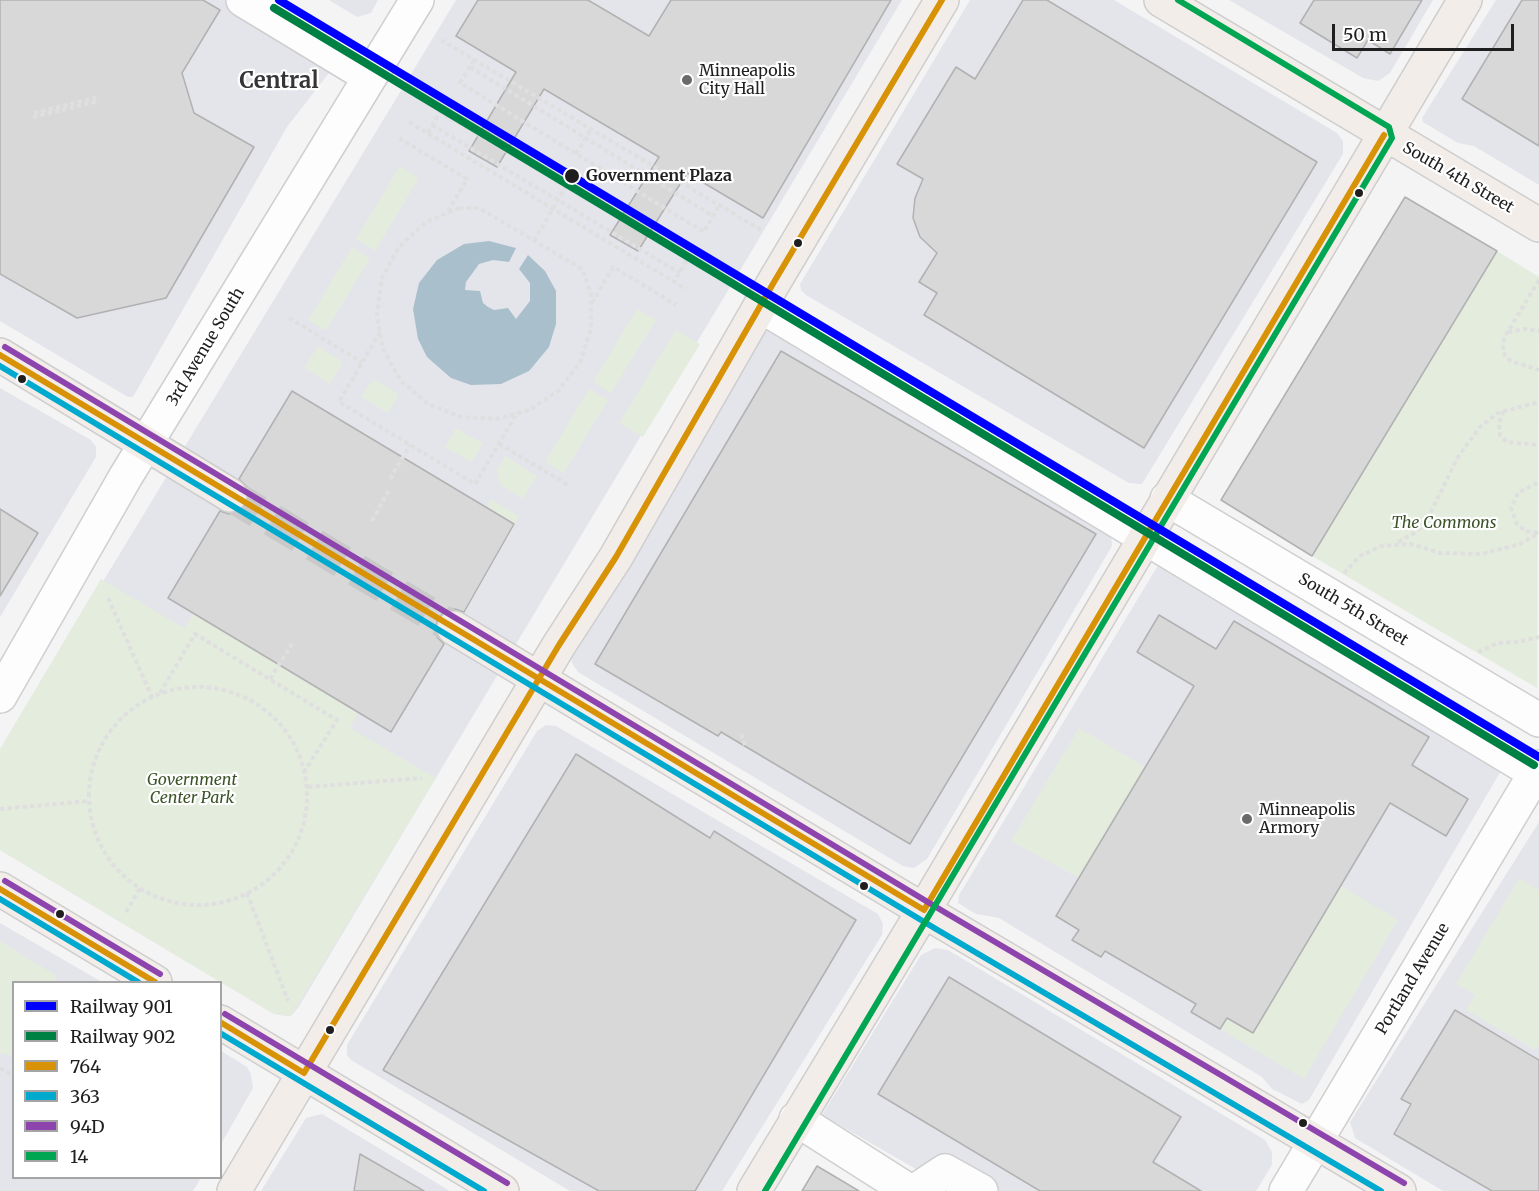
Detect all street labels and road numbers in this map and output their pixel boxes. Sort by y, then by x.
street label: South 4th Street [1399,138,1517,218]
street label: 3rd Avenue South [163,284,249,410]
street label: South 5th Street [1295,570,1411,650]
street label: Portland Avenue [1372,920,1454,1038]

